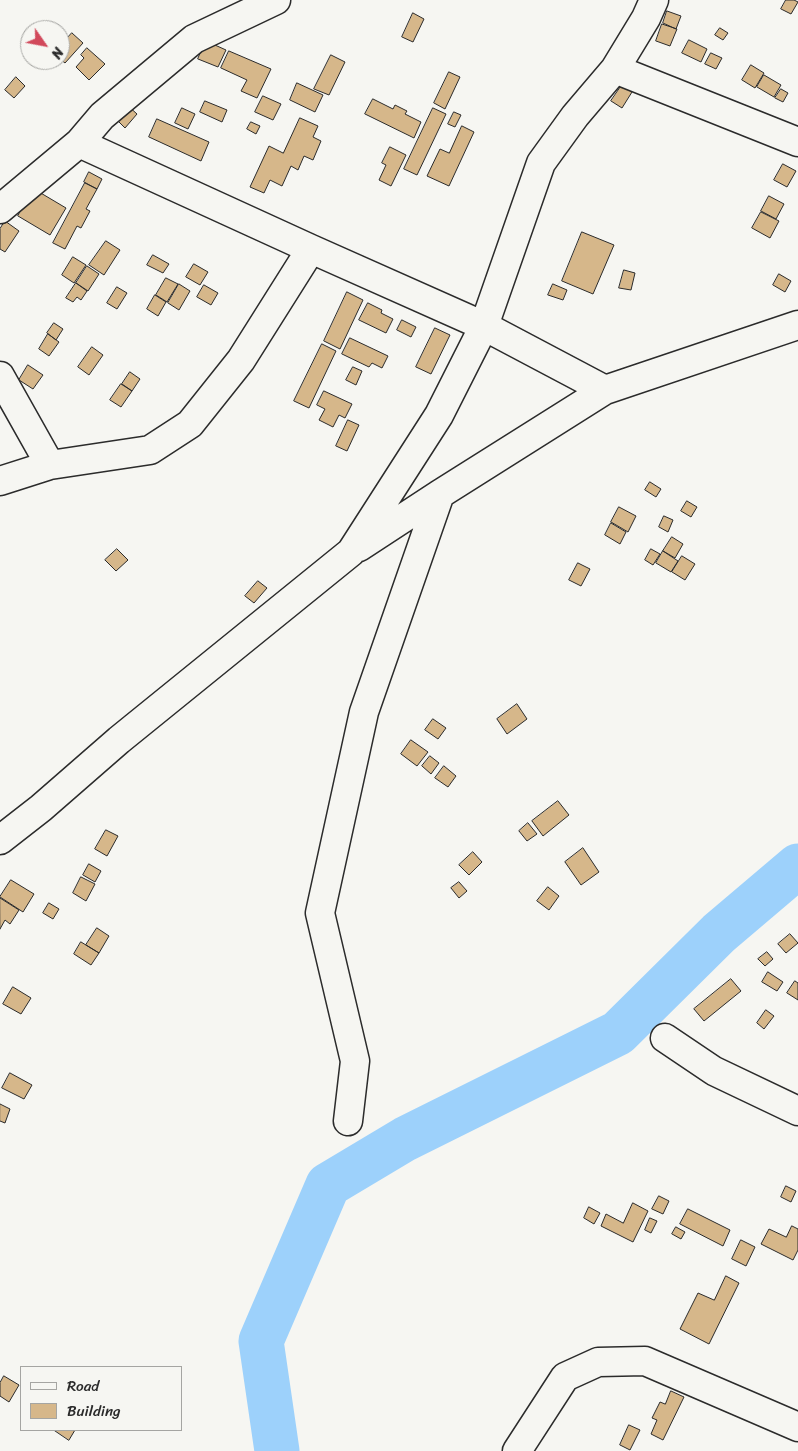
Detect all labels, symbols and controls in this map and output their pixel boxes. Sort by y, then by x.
north arrow [20,20,70,70]
text: N [44,42,70,64]
legend [20,1366,182,1431]
text: Road [67,1373,99,1399]
text: Building [67,1398,121,1424]

